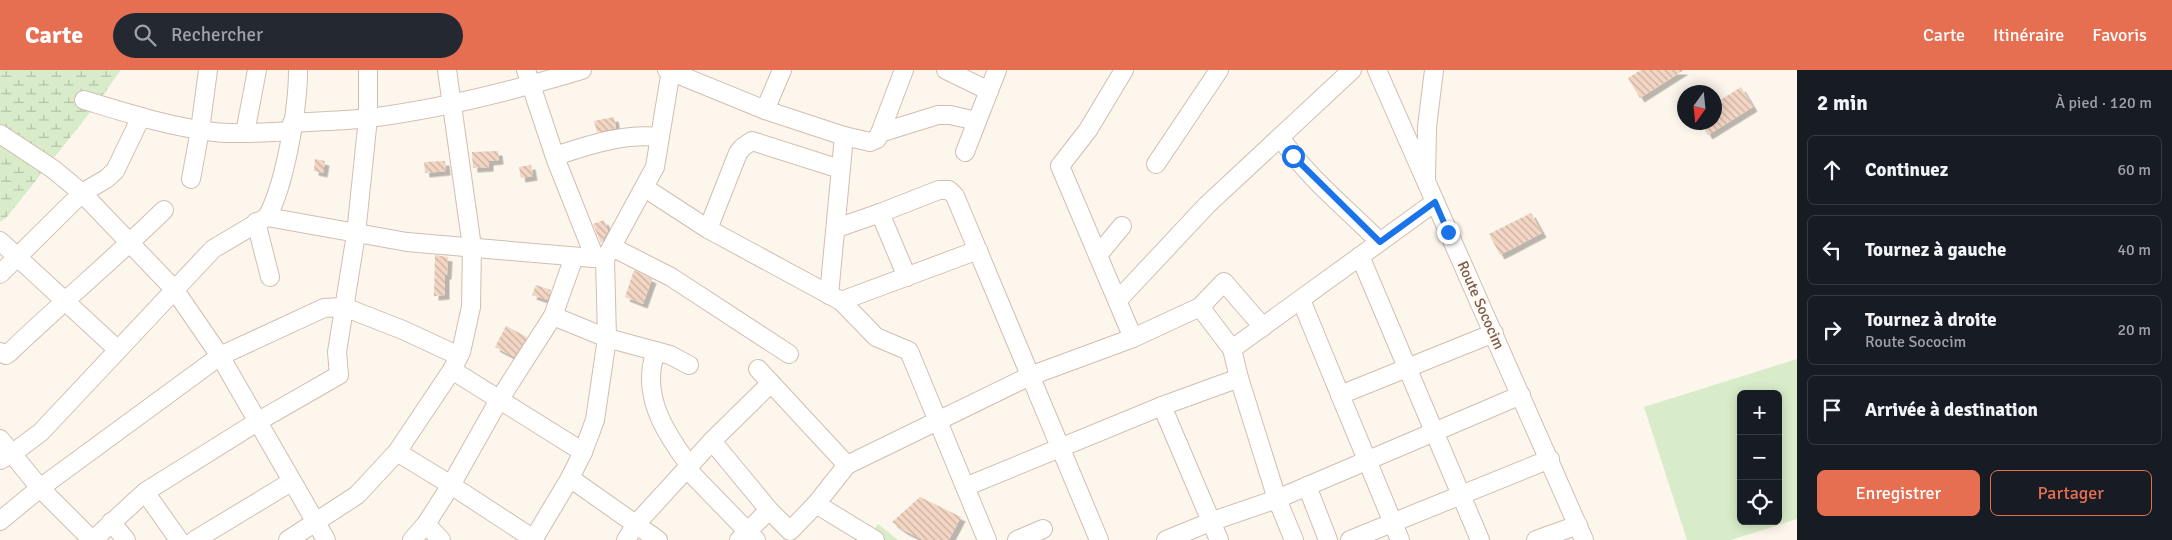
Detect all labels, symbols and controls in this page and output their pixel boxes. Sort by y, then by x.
search box [113,13,463,58]
text: Carte [25,20,83,50]
icon: search [131,21,159,49]
text: Rechercher [171,23,263,47]
text: Carte [1923,24,1965,46]
text: Itinéraire [1993,24,2064,46]
text: Favoris [2092,24,2147,46]
north arrow [1677,85,1722,130]
text: 2 min [1817,90,1868,116]
text: À pied · 120 m [2055,93,2152,113]
route start [1282,145,1305,168]
icon: ahead [1818,156,1846,184]
text: Continuez [1865,158,1948,182]
text: 60 m [2117,160,2151,180]
route end [1437,221,1460,244]
icon: left [1818,236,1846,264]
text: Tournez à gauche [1865,238,2006,262]
text: 40 m [2117,240,2151,260]
street label: Route Sococim [1453,258,1509,352]
text: Tournez à droite [1865,308,1997,332]
icon: right [1818,316,1846,344]
text: 20 m [2117,320,2151,340]
text: Route Sococim [1865,332,1966,352]
map controls [1737,390,1782,525]
button: + [1737,390,1782,435]
icon: arrive [1818,396,1846,424]
text: Arrivée à destination [1865,398,2038,422]
button: − [1737,435,1782,480]
button: Enregistrer [1817,470,1980,516]
button: Partager [1990,470,2152,516]
button: locate [1737,480,1782,525]

